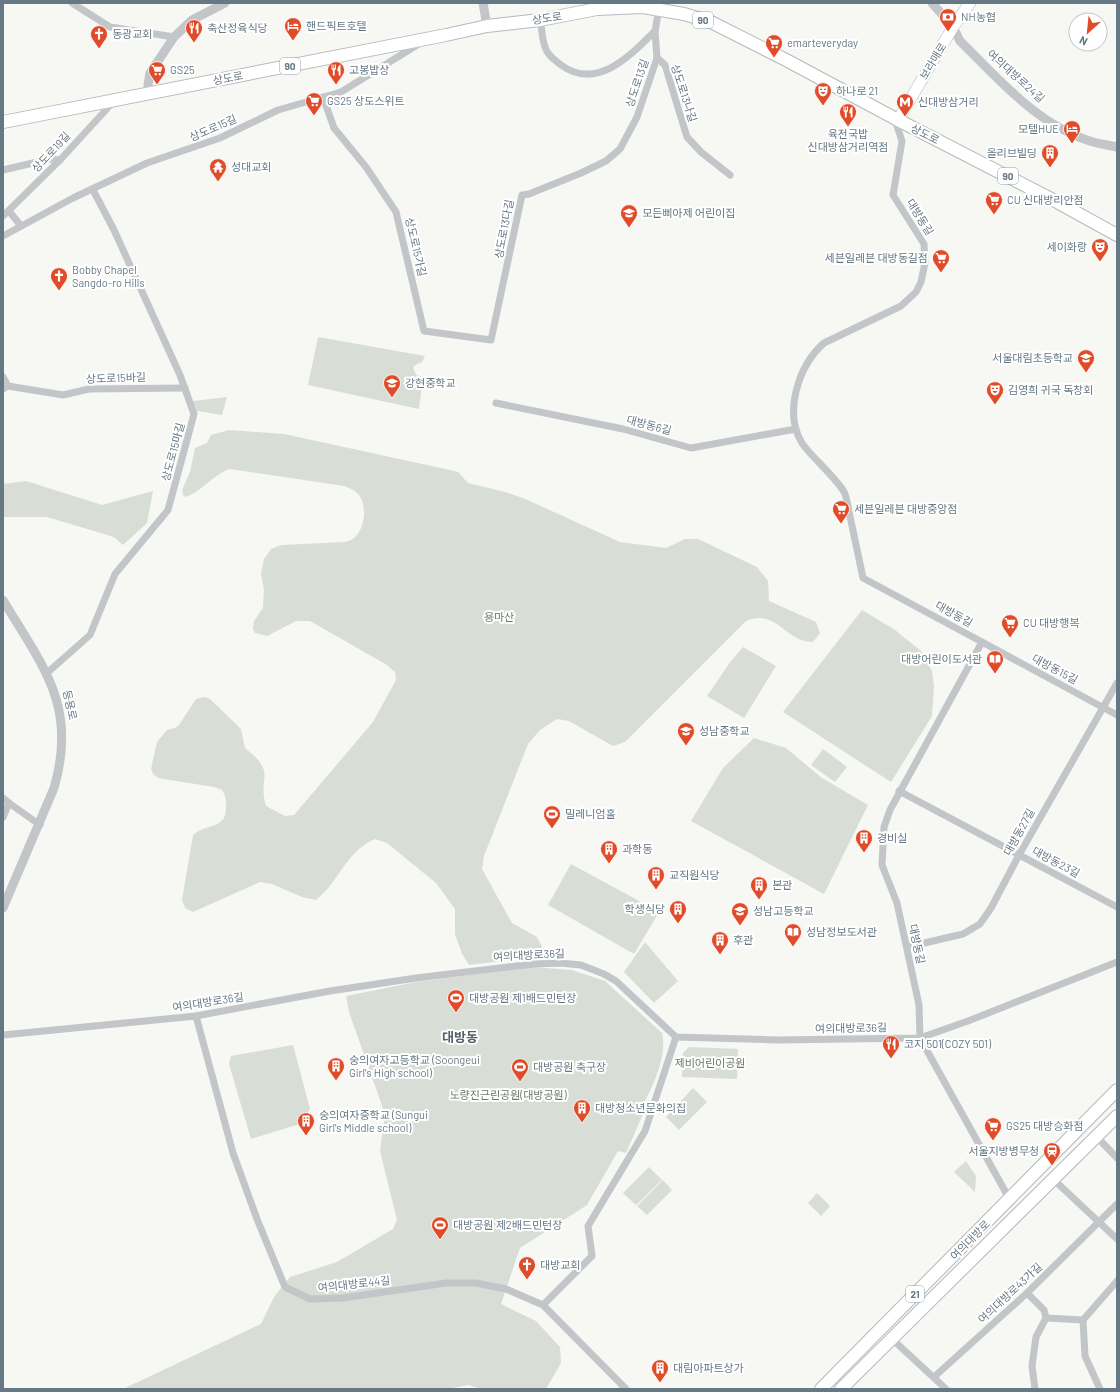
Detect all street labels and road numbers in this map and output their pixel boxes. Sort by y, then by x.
street label: 상도로 [531,9,563,26]
road number: 90 [693,12,713,28]
street label: 보라매로 [917,40,949,81]
street label: 여의대방로24길 [985,46,1048,105]
street label: 상도로13길 [622,57,651,109]
road number: 90 [280,58,300,74]
street label: 상도로13나길 [669,62,700,123]
street label: 상도로 [212,68,244,87]
street label: 상도로15길 [187,112,238,143]
street label: 상도로 [909,121,942,146]
street label: 상도로19길 [29,129,72,174]
road number: 90 [998,168,1018,184]
street label: 대방동길 [904,196,937,237]
street label: 상도로13다길 [491,198,516,260]
street label: 상도로15가길 [403,216,430,278]
street label: 상도로15바길 [86,370,146,385]
street label: 대방동6길 [625,412,673,437]
street label: 상도로15마길 [158,421,187,483]
street label: 대방동길 [933,598,975,629]
street label: 대방동15길 [1030,651,1080,686]
street label: 등용로 [61,689,80,721]
street label: 대방동27길 [1000,806,1037,857]
street label: 대방동23길 [1030,844,1082,880]
street label: 대방동길 [907,923,928,965]
street label: 여의대방로36길 [493,946,565,963]
street label: 여의대방로36길 [171,989,245,1014]
street label: 여의대방로36길 [815,1020,887,1035]
street label: 여의대방로 [947,1217,992,1262]
street label: 여의대방로43가길 [975,1260,1044,1326]
street label: 여의대방로44길 [317,1273,391,1294]
road number: 21 [906,1286,924,1302]

